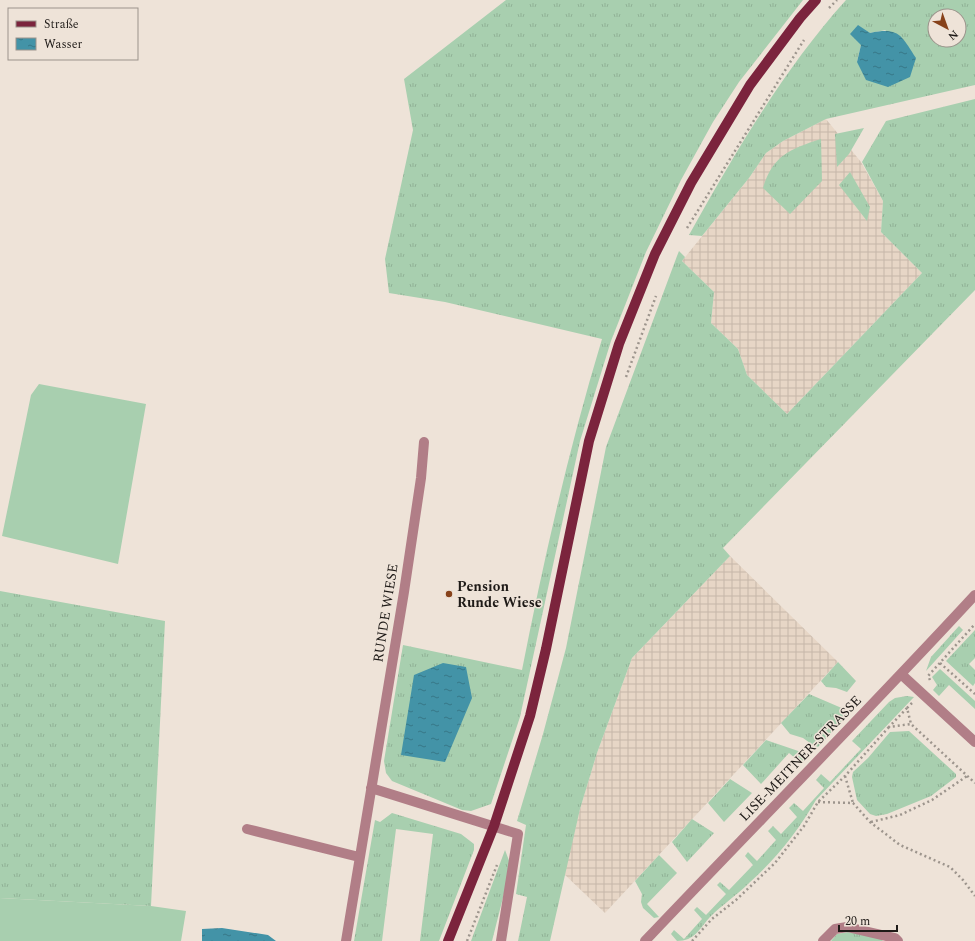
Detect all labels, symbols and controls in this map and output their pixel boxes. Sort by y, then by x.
legend [8,8,138,60]
north arrow [927,8,967,48]
text: Straße [44,15,79,34]
text: N [944,26,962,45]
text: Wasser [44,35,82,54]
street label: RUNDE WIESE [367,562,404,664]
place label: Pension Runde Wiese [457,576,542,613]
marker: Pension Runde Wiese [444,589,454,599]
street label: LISE-MEITNER-STRASSE [734,690,866,826]
scale bar [839,907,897,933]
text: 20 m [845,912,870,931]

